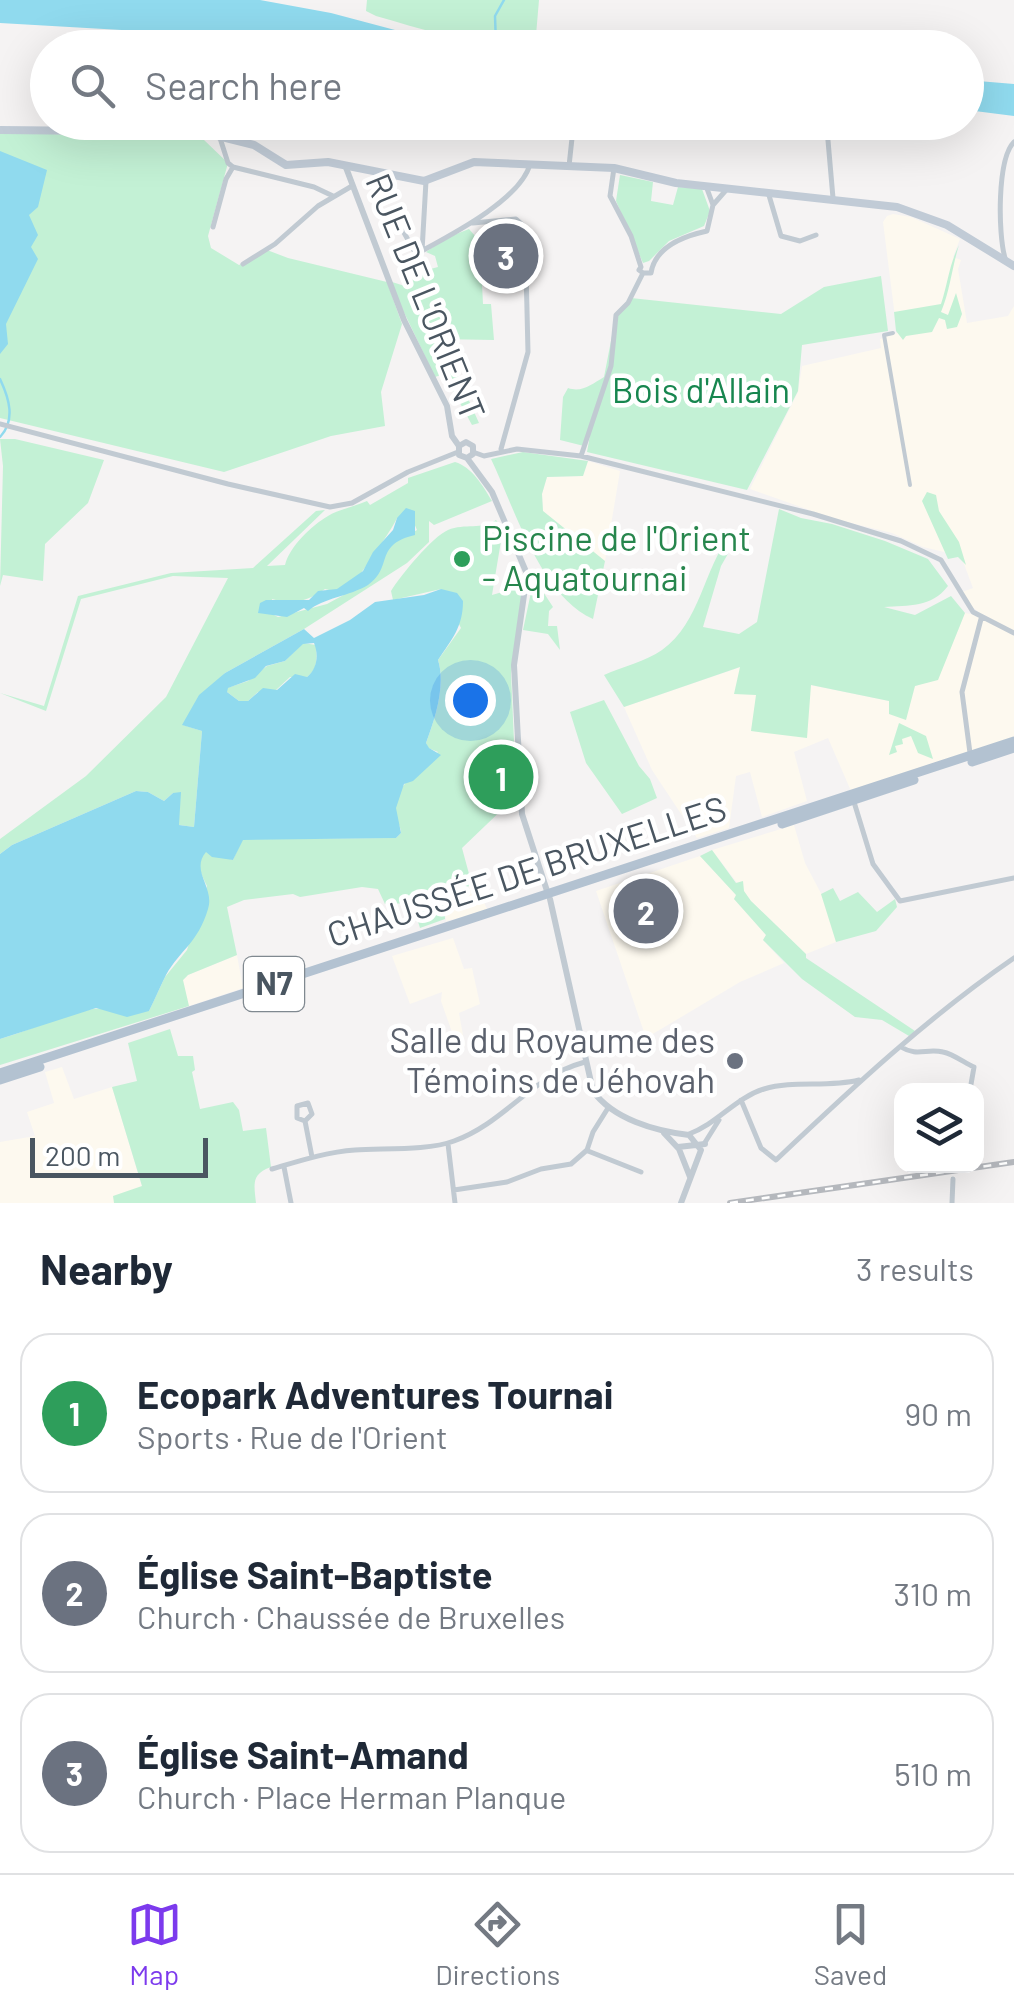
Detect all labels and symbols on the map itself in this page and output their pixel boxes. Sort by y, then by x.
street label: RUE DE L'ORIENT [358,167,495,426]
pin: 3 [474,218,538,294]
park label: Bois d'Allain [612,368,790,410]
place label: Piscine de l'Orient - Aquatournai [482,516,751,598]
marker: Piscine de l'Orient - Aquatournai [451,548,473,570]
your location [445,675,496,726]
pin: 1 [468,740,534,814]
street label: CHAUSSÉE DE BRUXELLES [322,786,731,955]
pin: 2 [614,874,678,948]
road number: N7 [244,957,304,1011]
place label: Salle du Royaume des Témoins de Jéhovah [389,1018,715,1100]
marker: Salle du Royaume des Témoins de Jéhovah [724,1050,746,1072]
scale bar [30,1133,208,1178]

